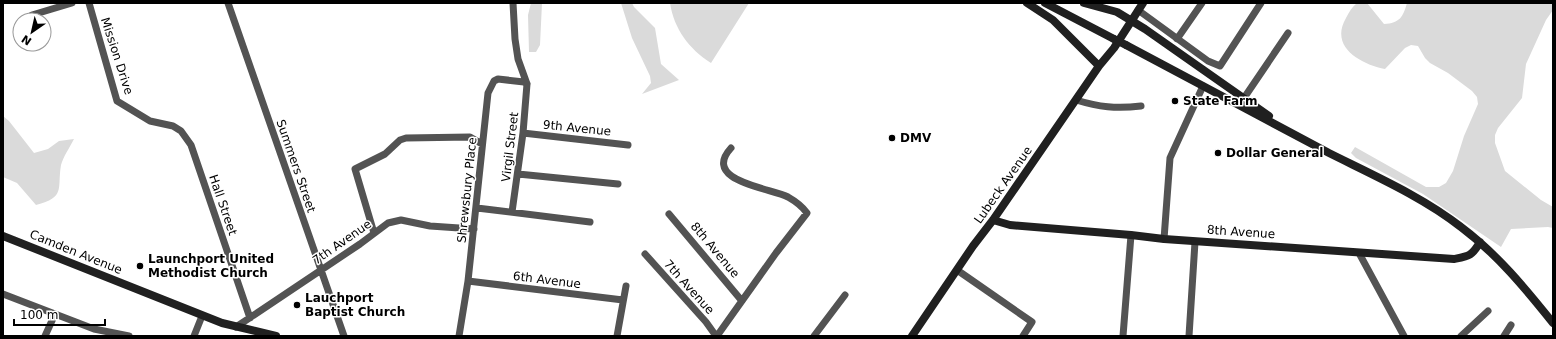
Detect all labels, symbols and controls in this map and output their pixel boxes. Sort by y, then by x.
north arrow [12,12,52,52]
street label: Mission Drive [98,16,136,96]
text: N [19,32,34,48]
place label: State Farm [1183,94,1258,108]
marker: State Farm [1170,96,1180,106]
street label: Virgil Street [499,111,521,183]
street label: 9th Avenue [542,117,612,139]
street label: Summers Street [274,118,319,215]
place label: DMV [900,131,932,145]
marker: DMV [887,133,897,143]
street label: Shrewsbury Place [454,136,480,244]
street label: Lubeck Avenue [971,144,1035,226]
place label: Dollar General [1226,146,1323,160]
marker: Dollar General [1213,148,1223,158]
street label: Hall Street [206,173,240,237]
street label: 7th Avenue [310,217,374,267]
street label: 8th Avenue [688,219,742,281]
street label: 8th Avenue [1206,223,1276,241]
street label: Camden Avenue [28,227,124,277]
place label: Launchport United Methodist Church [148,252,274,280]
street label: 7th Avenue [661,257,717,317]
marker: Launchport United Methodist Church [135,261,145,271]
street label: 6th Avenue [512,269,582,291]
place label: Lauchport Baptist Church [305,291,405,319]
marker: Lauchport Baptist Church [292,300,302,310]
scale bar [14,301,105,327]
text: 100 m [20,308,58,322]

